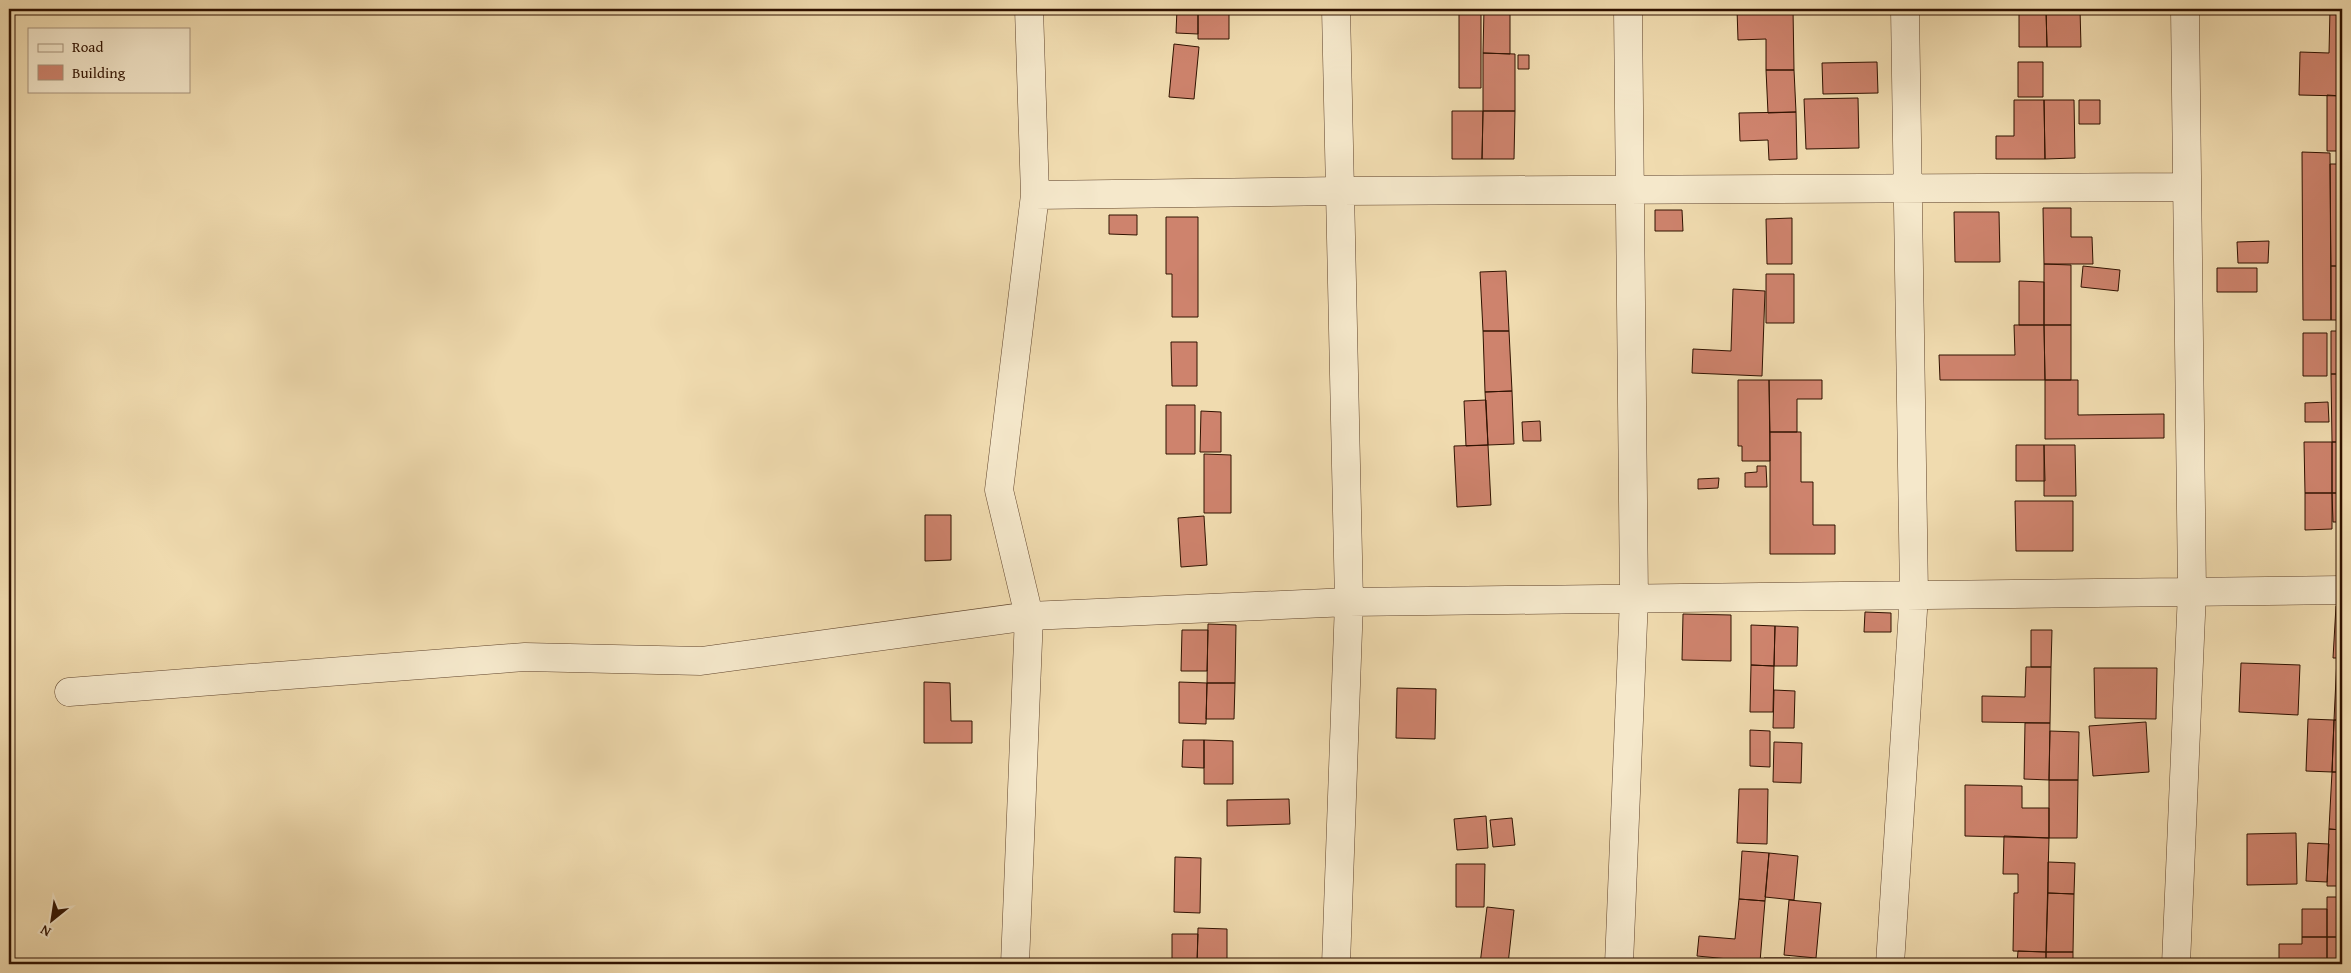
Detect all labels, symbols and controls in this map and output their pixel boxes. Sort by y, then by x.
legend [28,28,190,92]
text: Road [72,36,103,57]
text: Building [72,62,126,83]
north arrow [28,896,78,946]
text: N [36,920,55,942]

